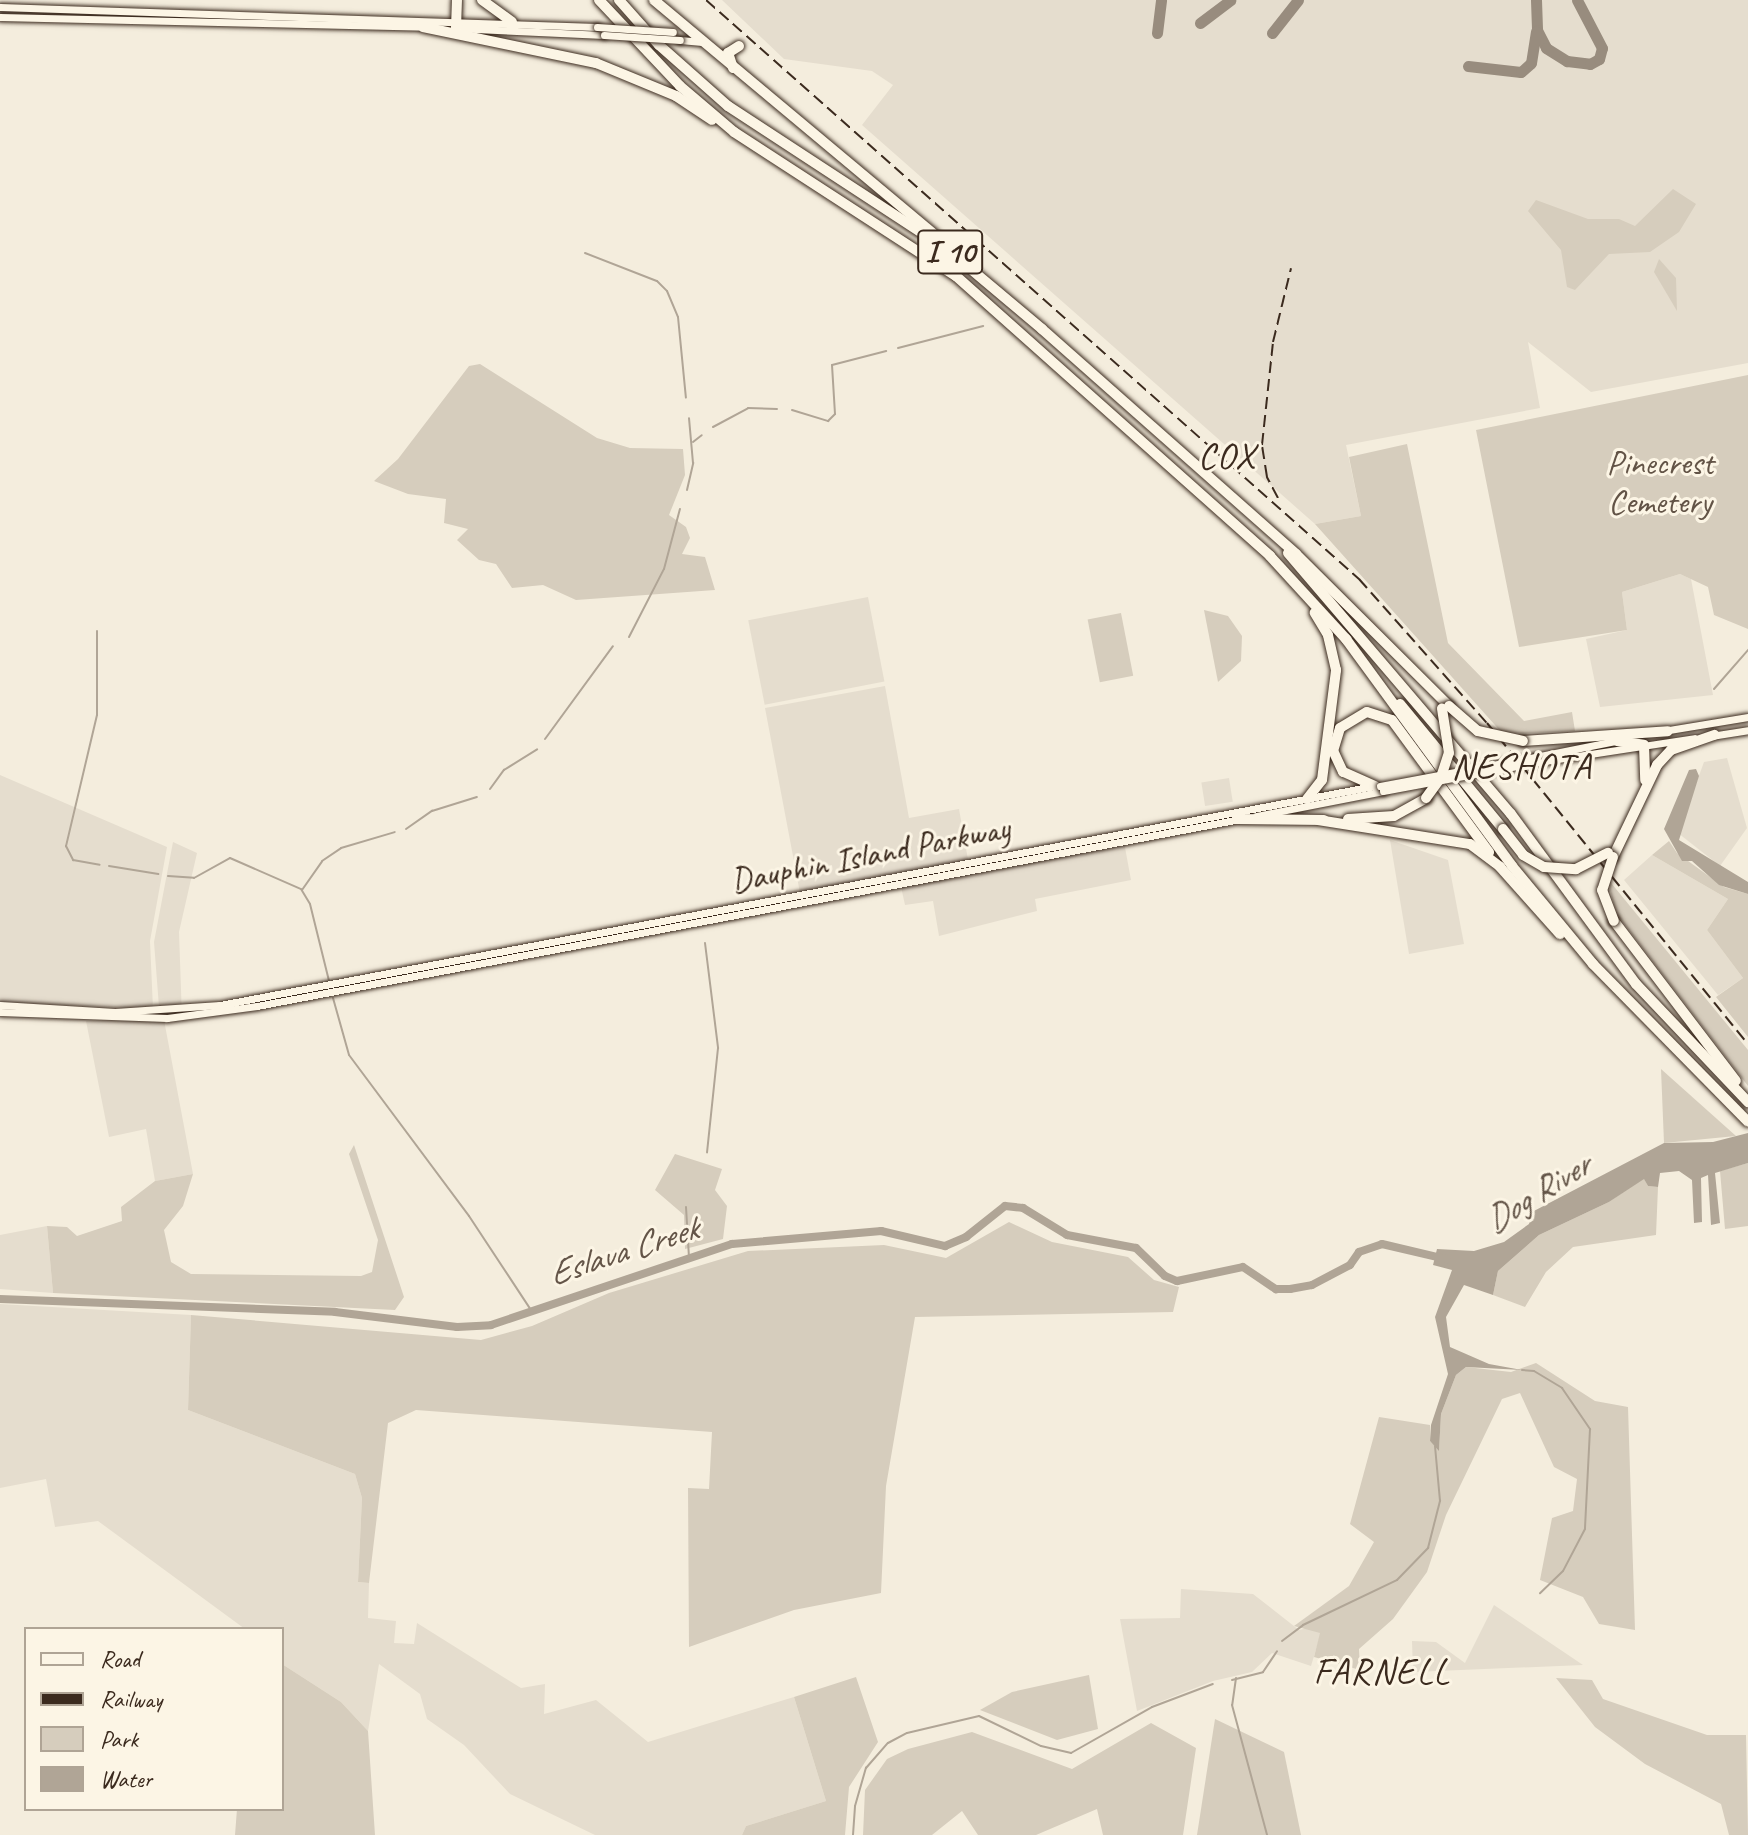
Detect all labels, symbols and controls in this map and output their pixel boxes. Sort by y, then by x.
road number: I 10 [916,224,984,280]
district label: COX [1198,435,1256,479]
park label: Pinecrest Cemetery [1607,442,1713,522]
district label: NESHOTA [1451,745,1593,789]
street label: Dauphin Island Parkway [727,807,1013,901]
water label: Dog River [1475,1143,1599,1243]
water label: Eslava Creek [543,1207,703,1295]
legend [24,1627,284,1811]
text: Road [100,1644,140,1674]
district label: FARNELL [1315,1650,1449,1694]
text: Railway [100,1684,162,1714]
text: Park [100,1724,138,1754]
text: Water [100,1764,152,1794]

